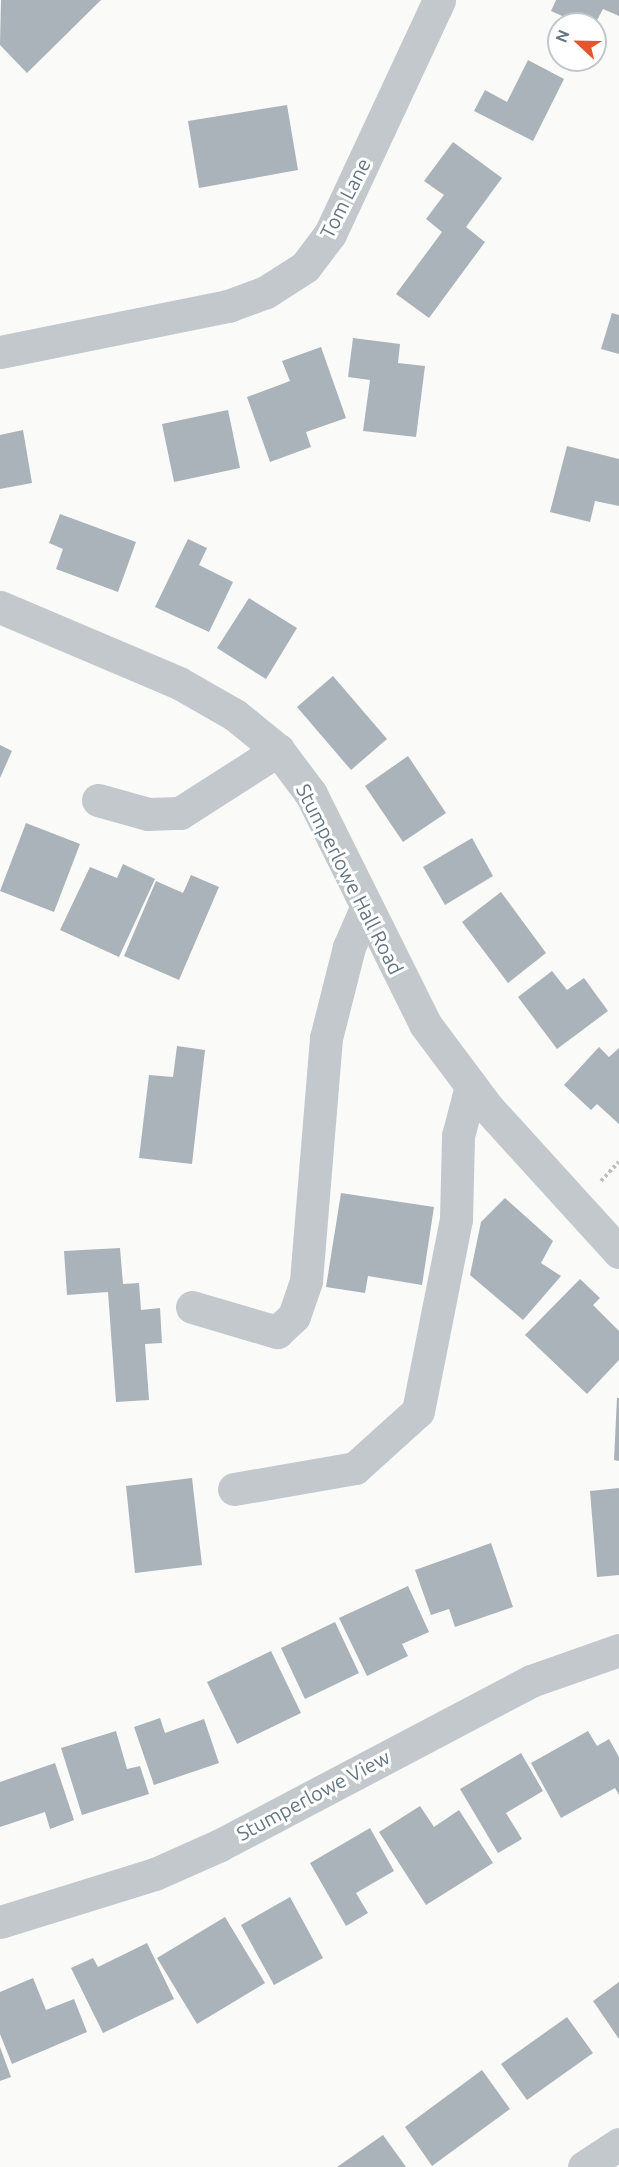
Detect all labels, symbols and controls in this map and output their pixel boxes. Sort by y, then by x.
north arrow [547,12,607,72]
text: N [552,27,573,45]
street label: Tom Lane [315,154,375,242]
street label: Stumperlowe Hall Road [291,780,409,978]
street label: Stumperlowe View [232,1744,394,1846]

